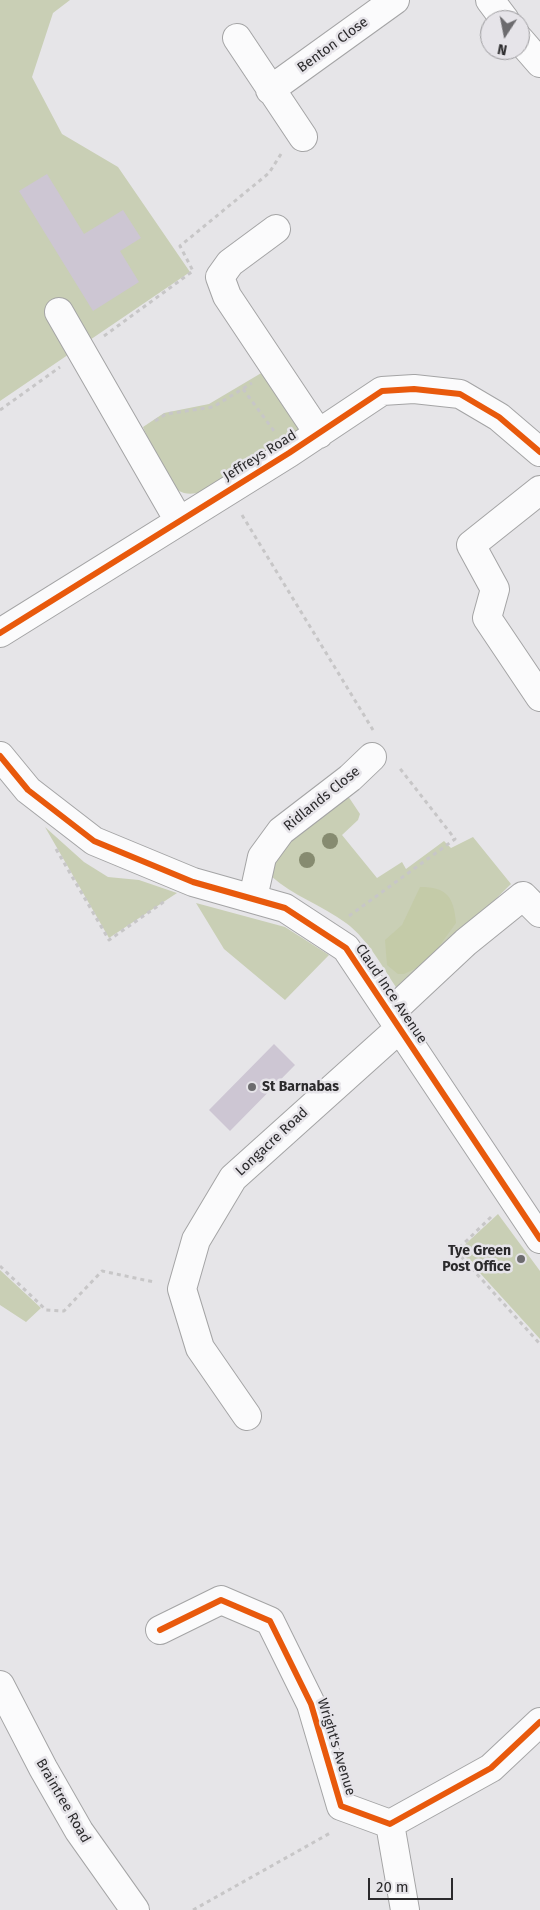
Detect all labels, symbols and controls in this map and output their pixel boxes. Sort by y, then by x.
north arrow [480,10,530,60]
street label: Benton Close [294,14,372,76]
text: N [496,40,508,58]
street label: Jeffreys Road [220,427,300,485]
street label: Ridlands Close [280,763,364,835]
street label: Claud Ince Avenue [352,941,430,1047]
place label: St Barnabas [262,1079,339,1095]
marker: St Barnabas [246,1081,258,1093]
street label: Longacre Road [232,1104,312,1180]
place label: Tye Green Post Office [442,1243,511,1276]
marker: Tye Green Post Office [515,1253,527,1265]
street label: Wright's Avenue [313,1696,359,1798]
street label: Braintree Road [32,1756,94,1846]
scale bar [370,1868,455,1900]
text: 20 m [376,1878,409,1896]

